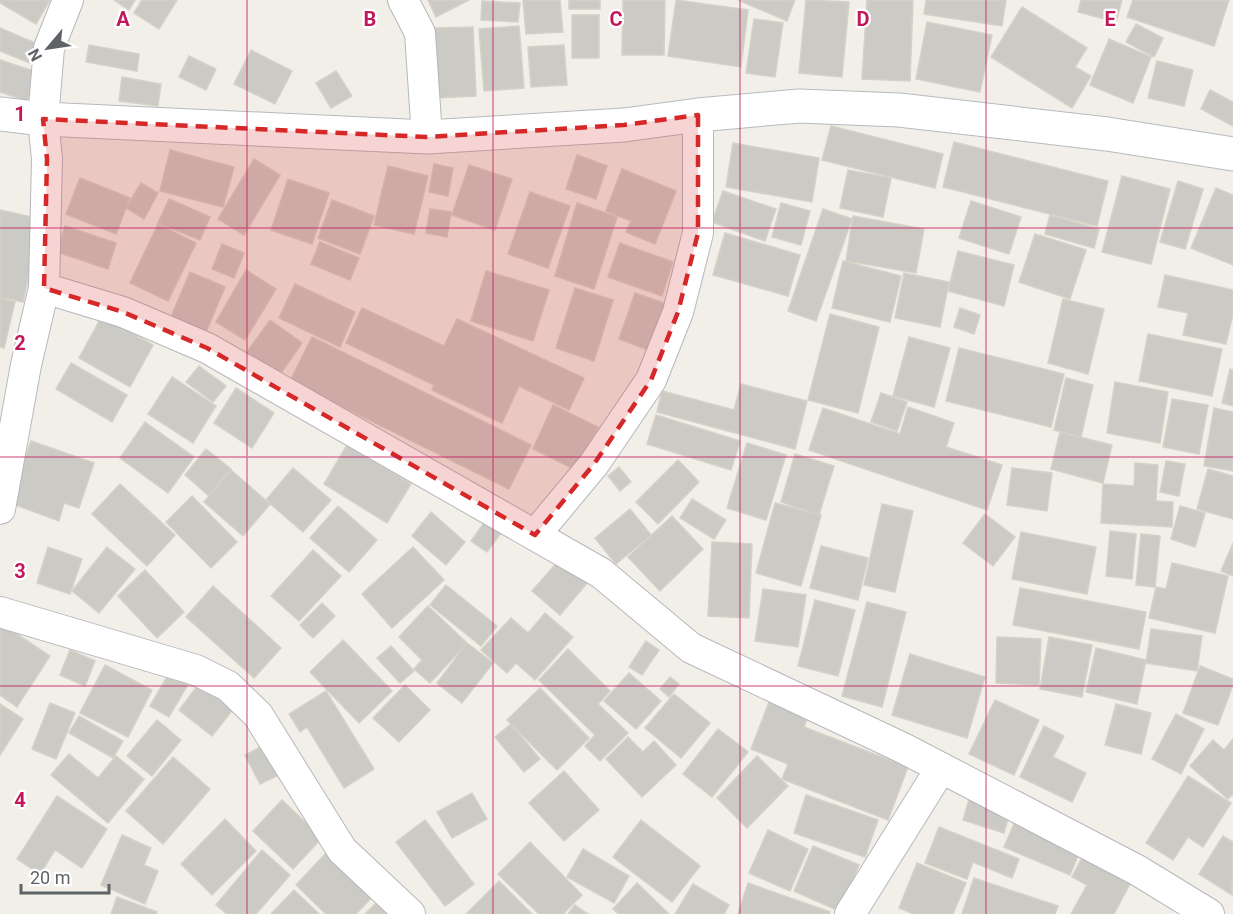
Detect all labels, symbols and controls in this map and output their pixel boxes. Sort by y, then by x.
text: A [116,7,130,31]
text: B [364,7,376,31]
text: C [609,7,623,31]
text: D [857,7,870,31]
text: E [1104,7,1116,31]
north arrow [18,18,78,78]
text: N [24,45,46,65]
text: 1 [14,102,26,126]
text: 2 [14,331,26,355]
text: 3 [14,559,26,583]
text: 4 [14,788,26,812]
scale bar [21,857,110,895]
text: 20 m [30,867,70,888]

